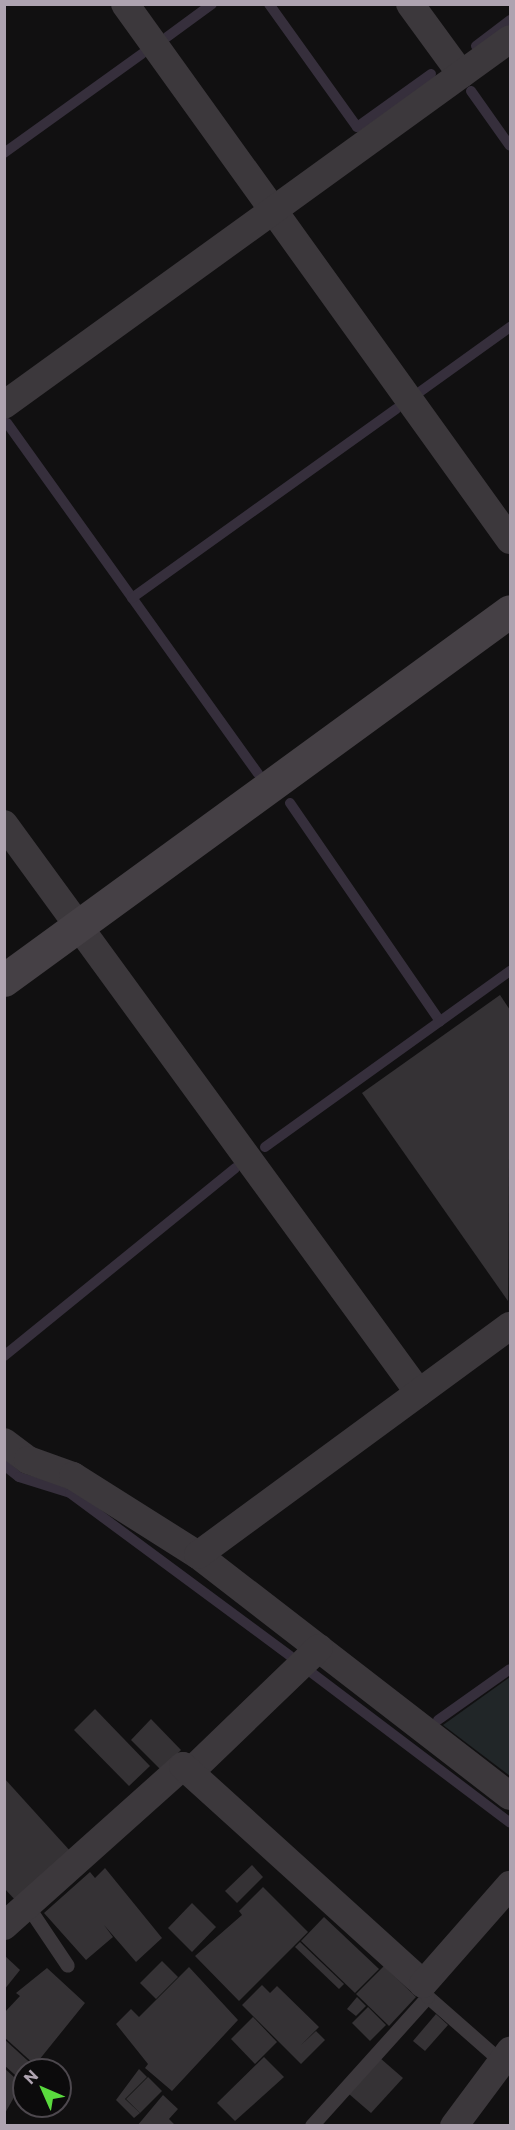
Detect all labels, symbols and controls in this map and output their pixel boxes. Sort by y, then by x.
north arrow [12,2058,72,2118]
text: N [19,2065,41,2087]

